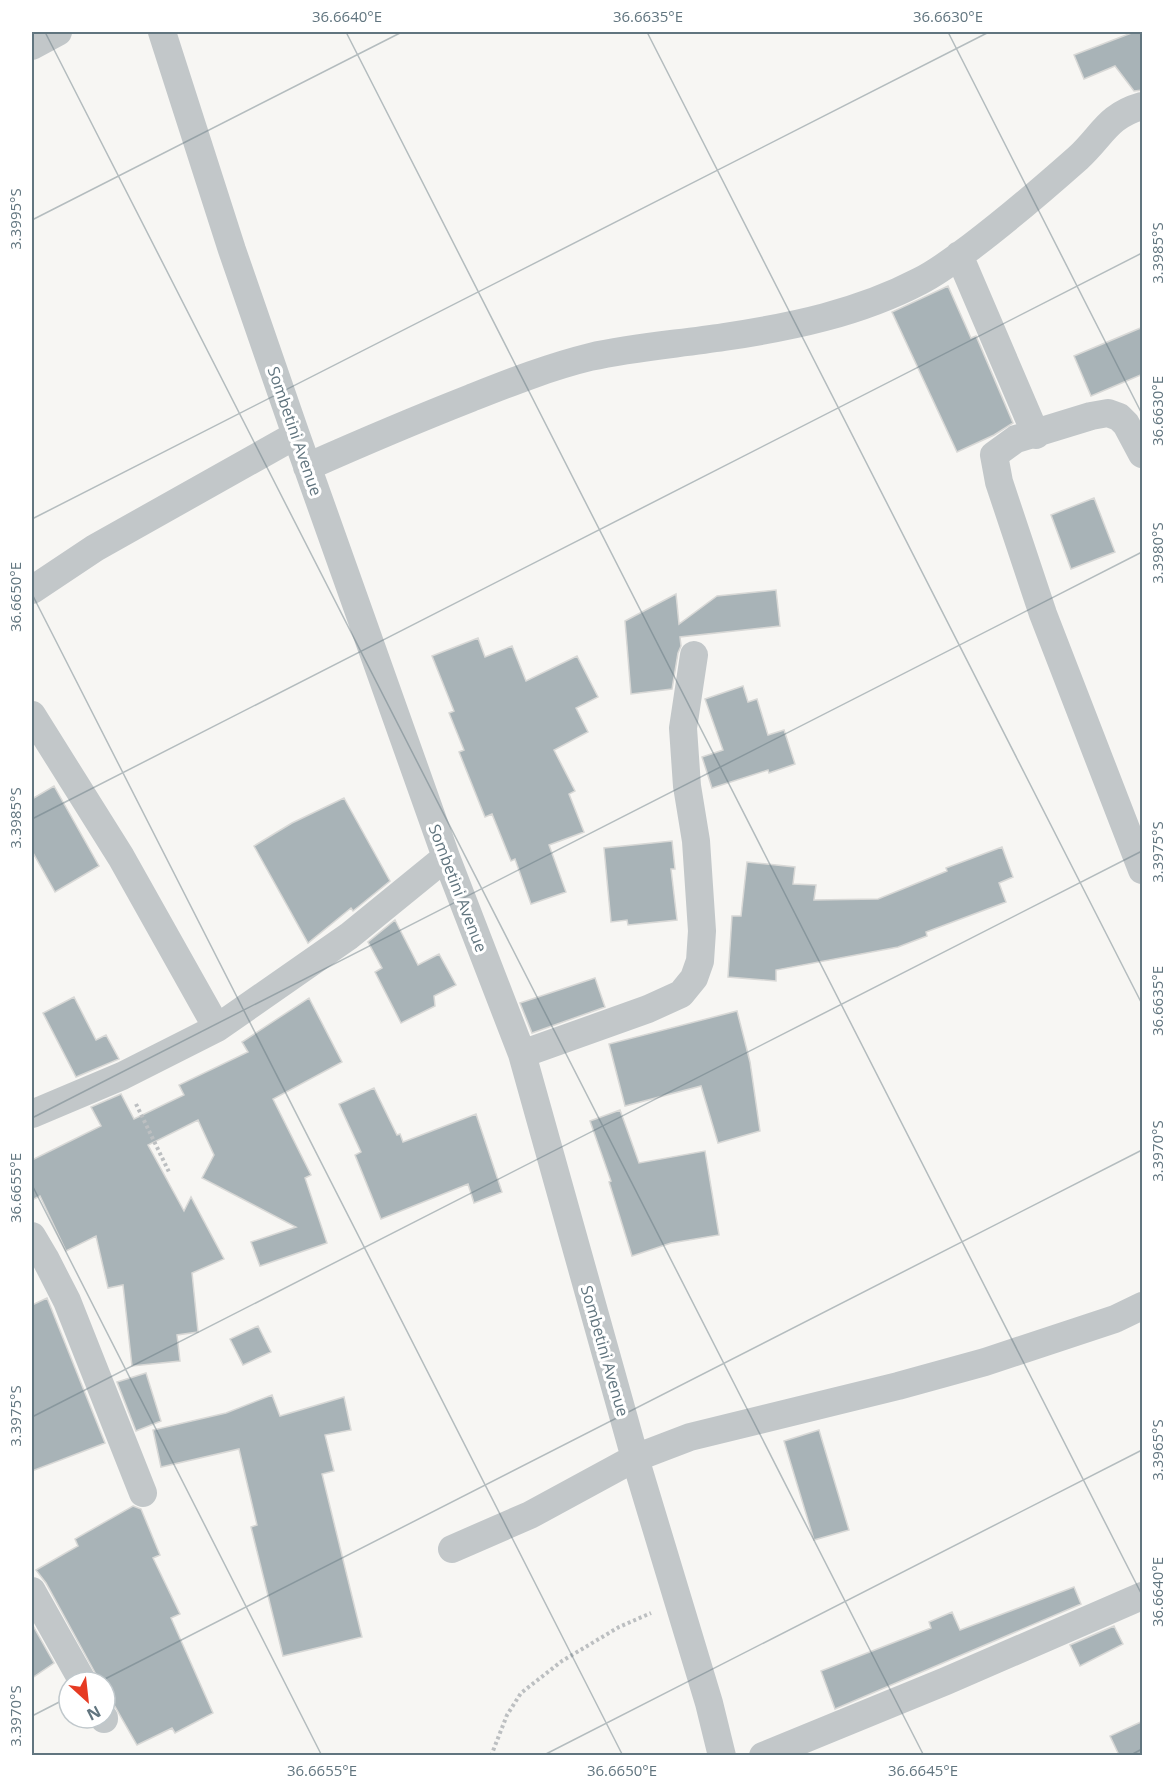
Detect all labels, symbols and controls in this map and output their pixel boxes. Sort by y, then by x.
text: 36.6640°E [312,6,382,26]
text: 36.6635°E [613,6,683,26]
text: 36.6630°E [913,6,983,26]
text: 3.3995°S [5,188,25,250]
text: 3.3985°S [1147,222,1167,284]
street label: Sombetini Avenue [263,363,327,499]
text: 36.6630°E [1147,376,1167,446]
text: 3.3980°S [1147,522,1167,584]
text: 36.6650°E [5,562,25,632]
text: 3.3985°S [5,787,25,849]
street label: Sombetini Avenue [423,821,493,955]
text: 3.3975°S [1147,821,1167,883]
text: 36.6635°E [1147,966,1167,1036]
text: 3.3970°S [1147,1120,1167,1182]
text: 36.6655°E [5,1153,25,1223]
street label: Sombetini Avenue [576,1283,634,1419]
text: 3.3975°S [5,1385,25,1447]
text: 3.3965°S [1147,1419,1167,1481]
text: 36.6640°E [1147,1557,1167,1627]
north arrow [57,1670,117,1730]
text: 3.3970°S [5,1685,25,1747]
text: N [83,1701,105,1726]
text: 36.6655°E [287,1760,357,1780]
text: 36.6650°E [587,1760,657,1780]
text: 36.6645°E [888,1760,958,1780]

